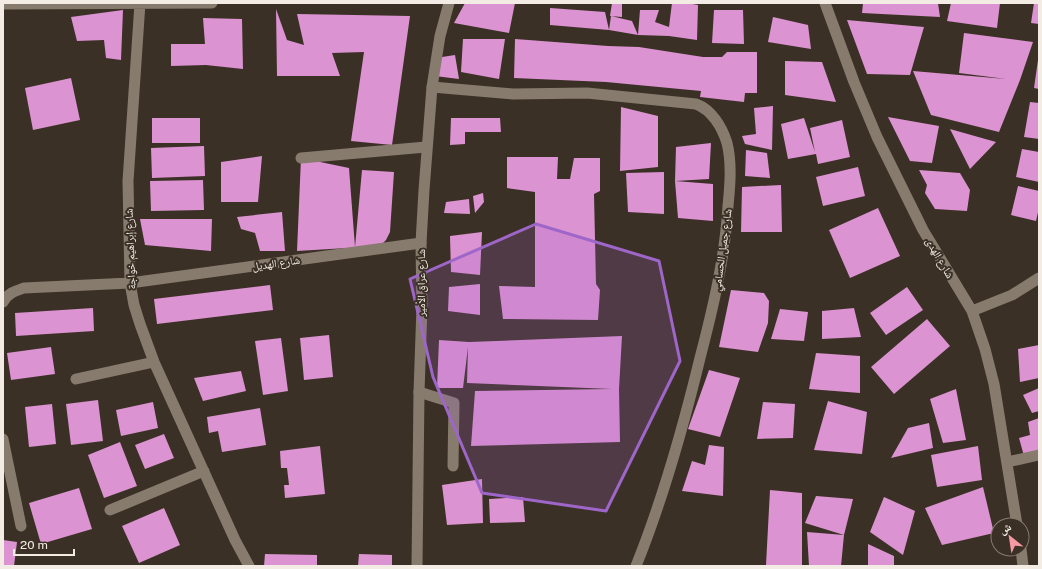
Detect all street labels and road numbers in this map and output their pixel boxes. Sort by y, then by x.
street label: شارع إبراهيم خواجة [123,208,139,290]
street label: شارع جميل الحسامي [710,208,736,292]
street label: شارع الهدى [923,236,956,281]
street label: شارع عراق الأمير [415,249,428,318]
street label: شارع الهديل [251,254,301,273]

